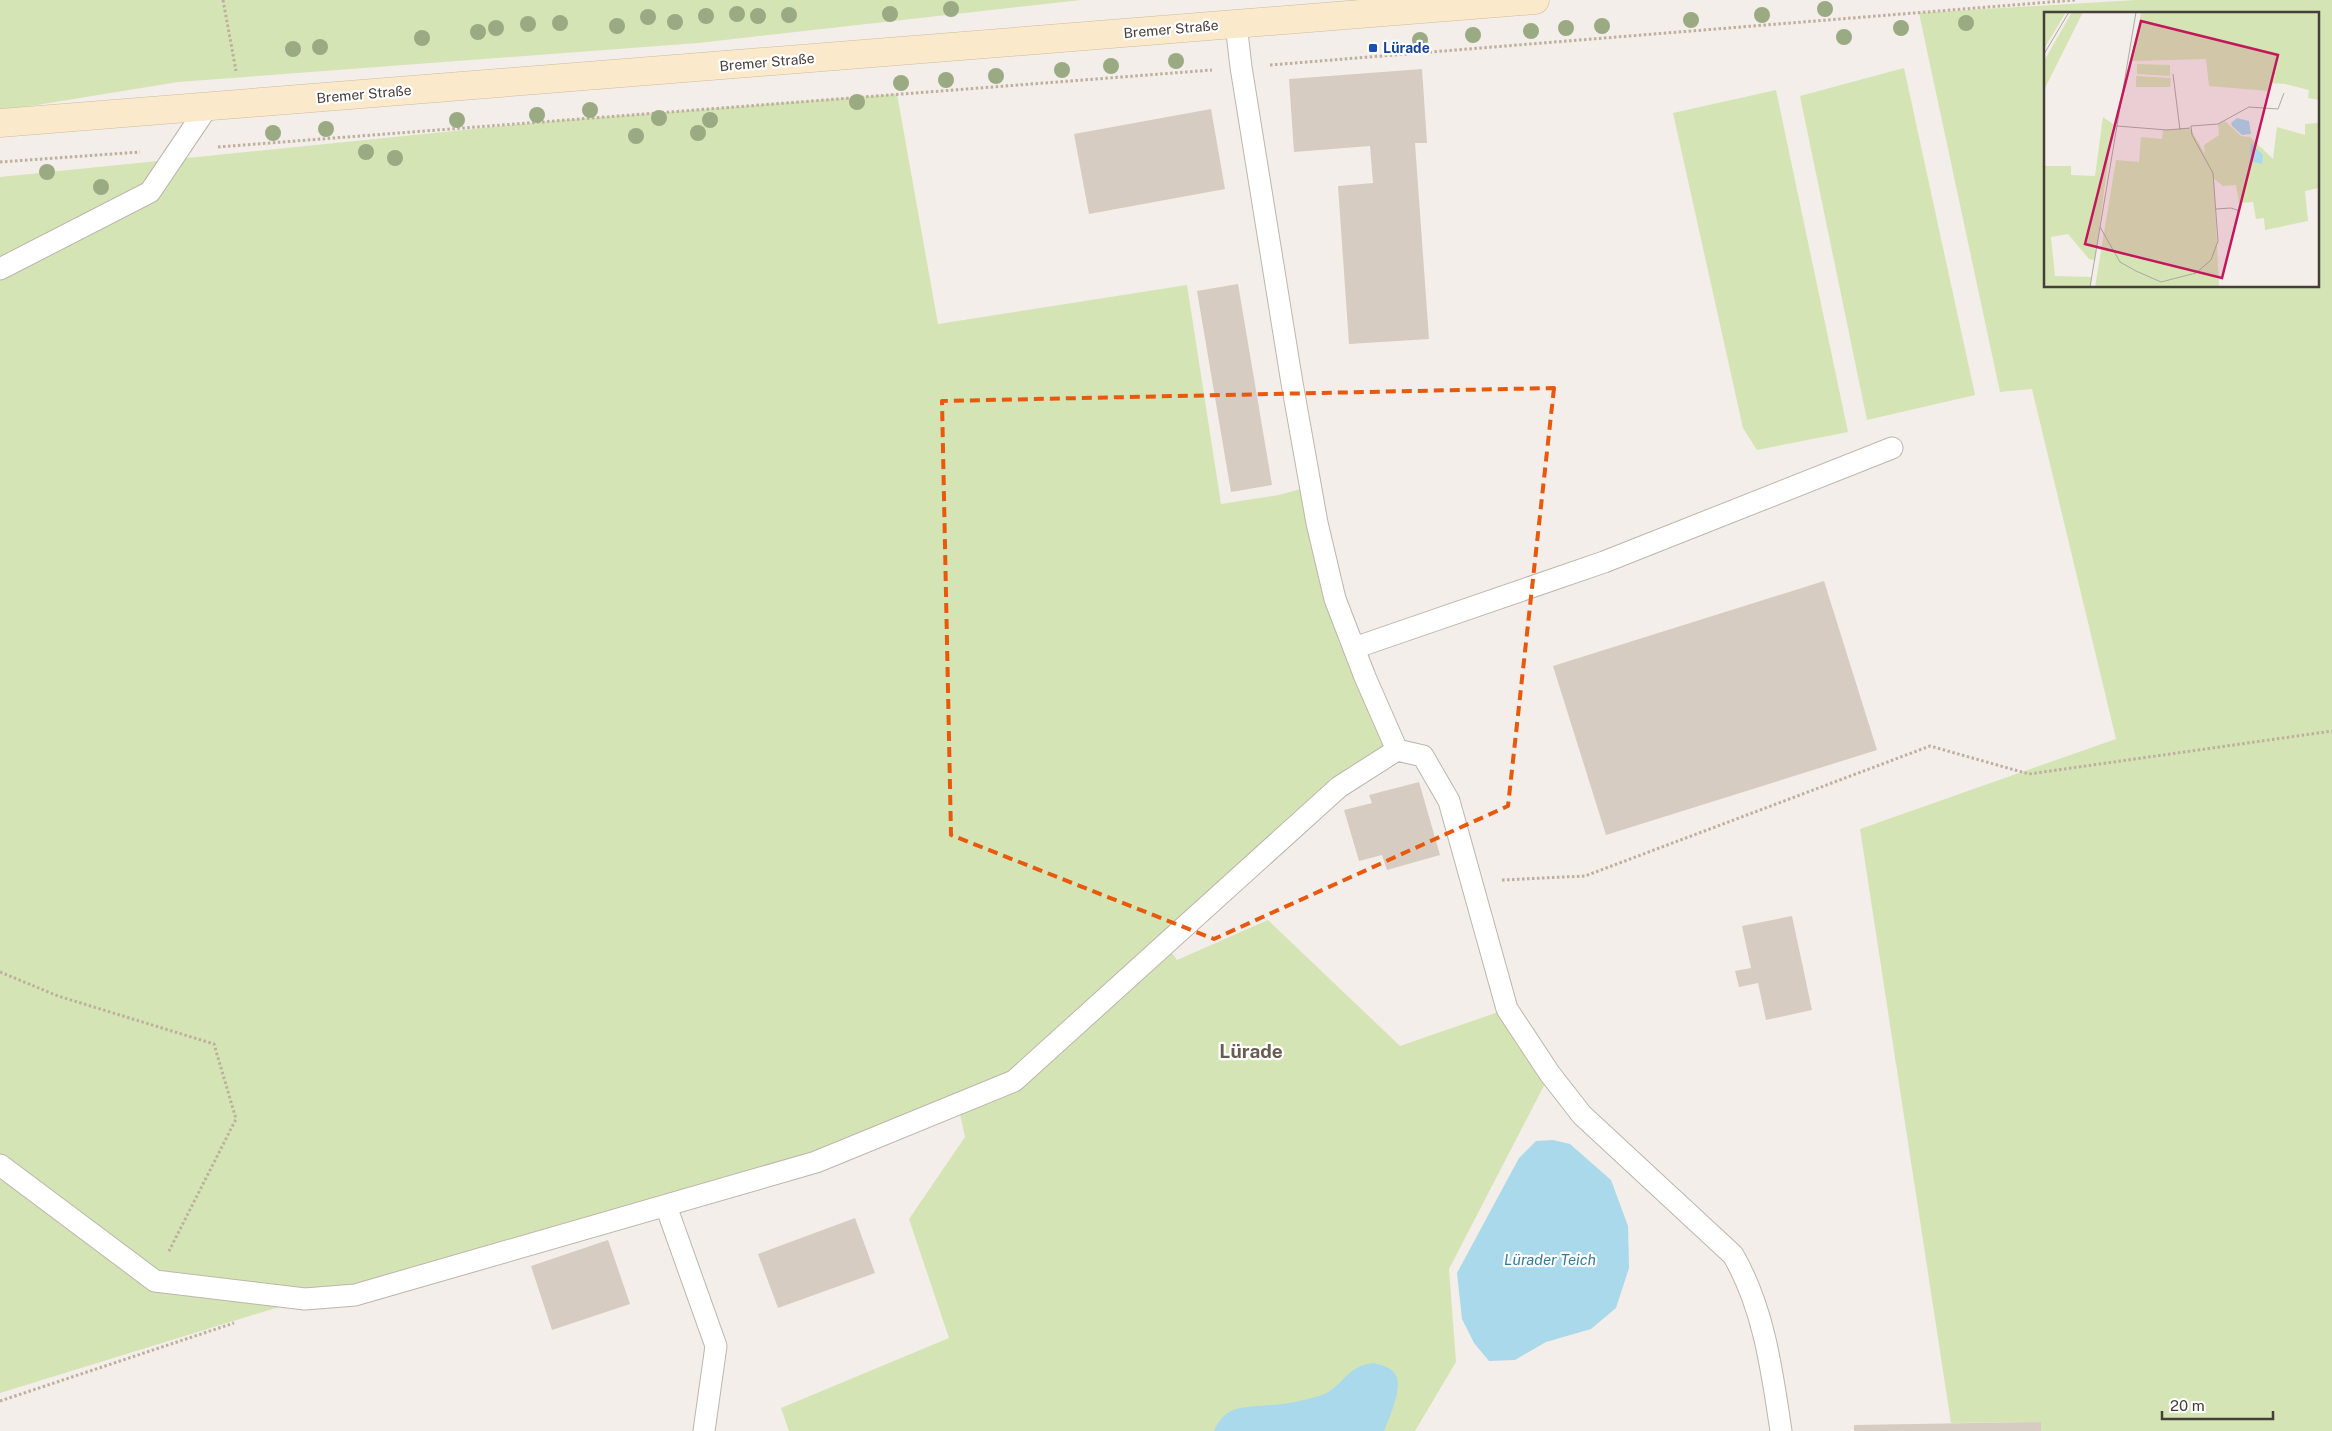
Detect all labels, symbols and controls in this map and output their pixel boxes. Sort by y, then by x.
inset map [2044,12,2320,288]
street label: Bremer Straße [1123,17,1219,41]
place label: Lürade [1383,40,1430,56]
marker: Lürade [1367,42,1379,54]
street label: Bremer Straße [719,50,815,74]
street label: Bremer Straße [316,82,412,106]
district label: Lürade [1219,1040,1283,1062]
water label: Lürader Teich [1504,1251,1596,1268]
scale bar [2162,1388,2273,1420]
text: 20 m [2170,1397,2205,1414]

